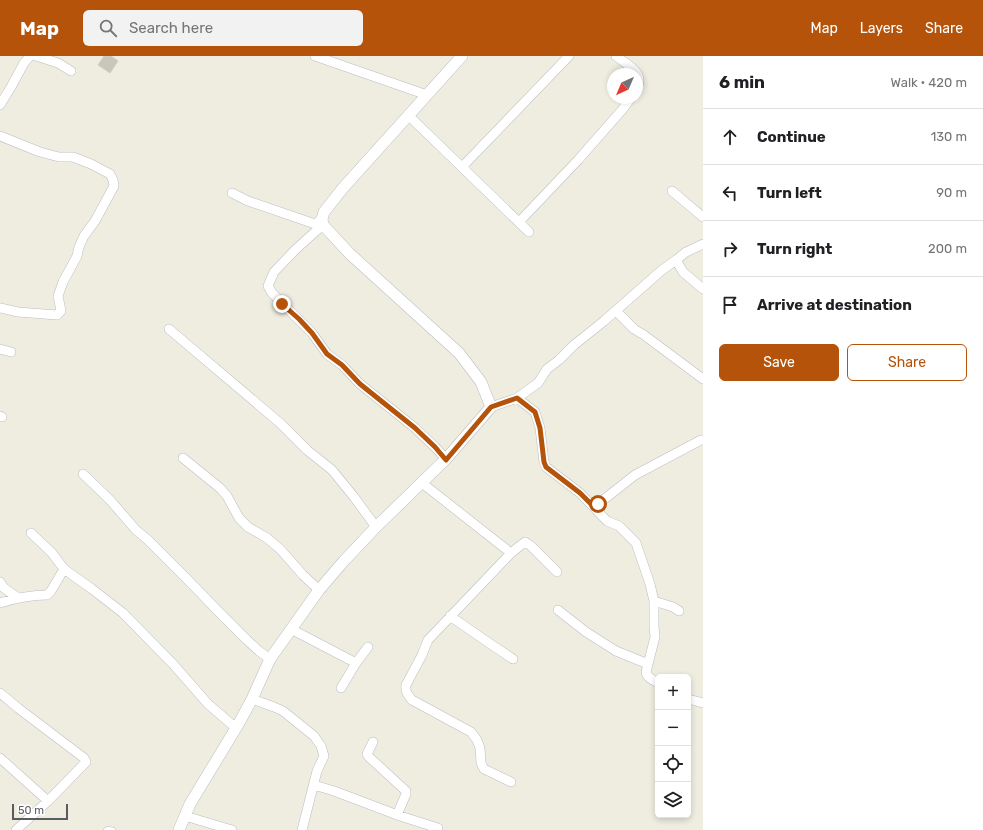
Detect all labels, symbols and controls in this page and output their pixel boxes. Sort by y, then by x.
search box [83,10,363,46]
text: Map [20,17,59,40]
icon: search [97,17,119,39]
text: Search here [129,19,213,37]
text: Map [811,20,838,37]
text: Layers [860,20,903,37]
text: Share [925,20,963,37]
north arrow [607,68,643,104]
text: 6 min [719,72,765,92]
text: Walk · 420 m [891,75,967,90]
icon: ahead [719,126,741,148]
text: Continue [757,128,826,146]
text: 130 m [931,129,967,144]
icon: left [719,182,741,204]
text: Turn left [757,184,822,202]
text: 90 m [936,185,967,200]
icon: right [719,238,741,260]
text: Turn right [757,240,832,258]
text: 200 m [928,241,967,256]
icon: arrive [719,294,741,316]
route end [273,295,291,313]
text: Arrive at destination [757,296,912,314]
button: Save [719,344,839,381]
button: Share [847,344,967,381]
route start [589,495,607,513]
map controls [655,674,691,818]
button: + [655,674,691,710]
button: − [655,710,691,746]
button: locate [655,746,691,782]
button: layers [655,782,691,818]
scale bar [12,802,68,821]
text: 50 m [18,804,44,817]

